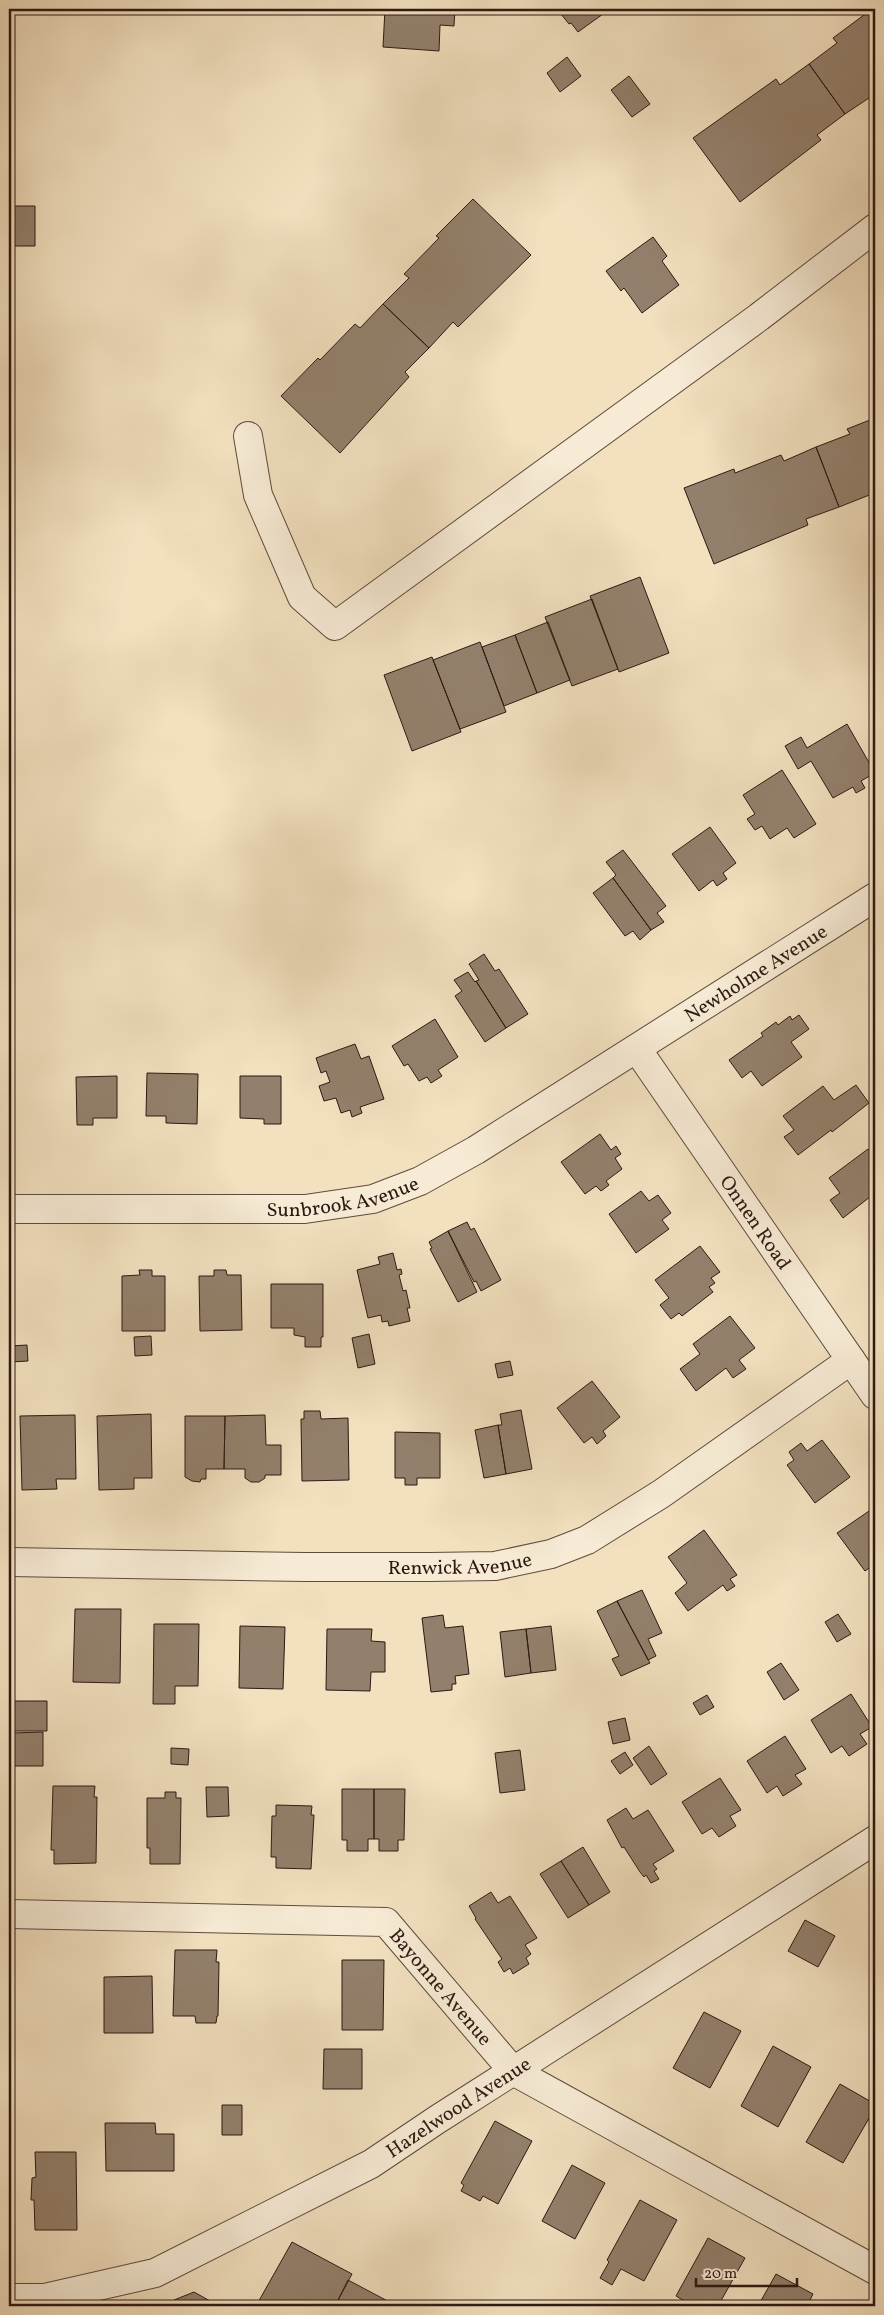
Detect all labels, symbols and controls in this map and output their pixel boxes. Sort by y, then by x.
street label: Newholme Avenue [680,919,834,1030]
street label: Onnen Road [712,1170,797,1276]
street label: Sunbrook Avenue [266,1171,423,1225]
street label: Renwick Avenue [388,1546,535,1583]
street label: Bayonne Avenue [382,1923,498,2053]
street label: Hazelwood Avenue [381,2051,537,2166]
scale bar [696,2255,798,2287]
text: 20 m [704,2264,737,2285]

